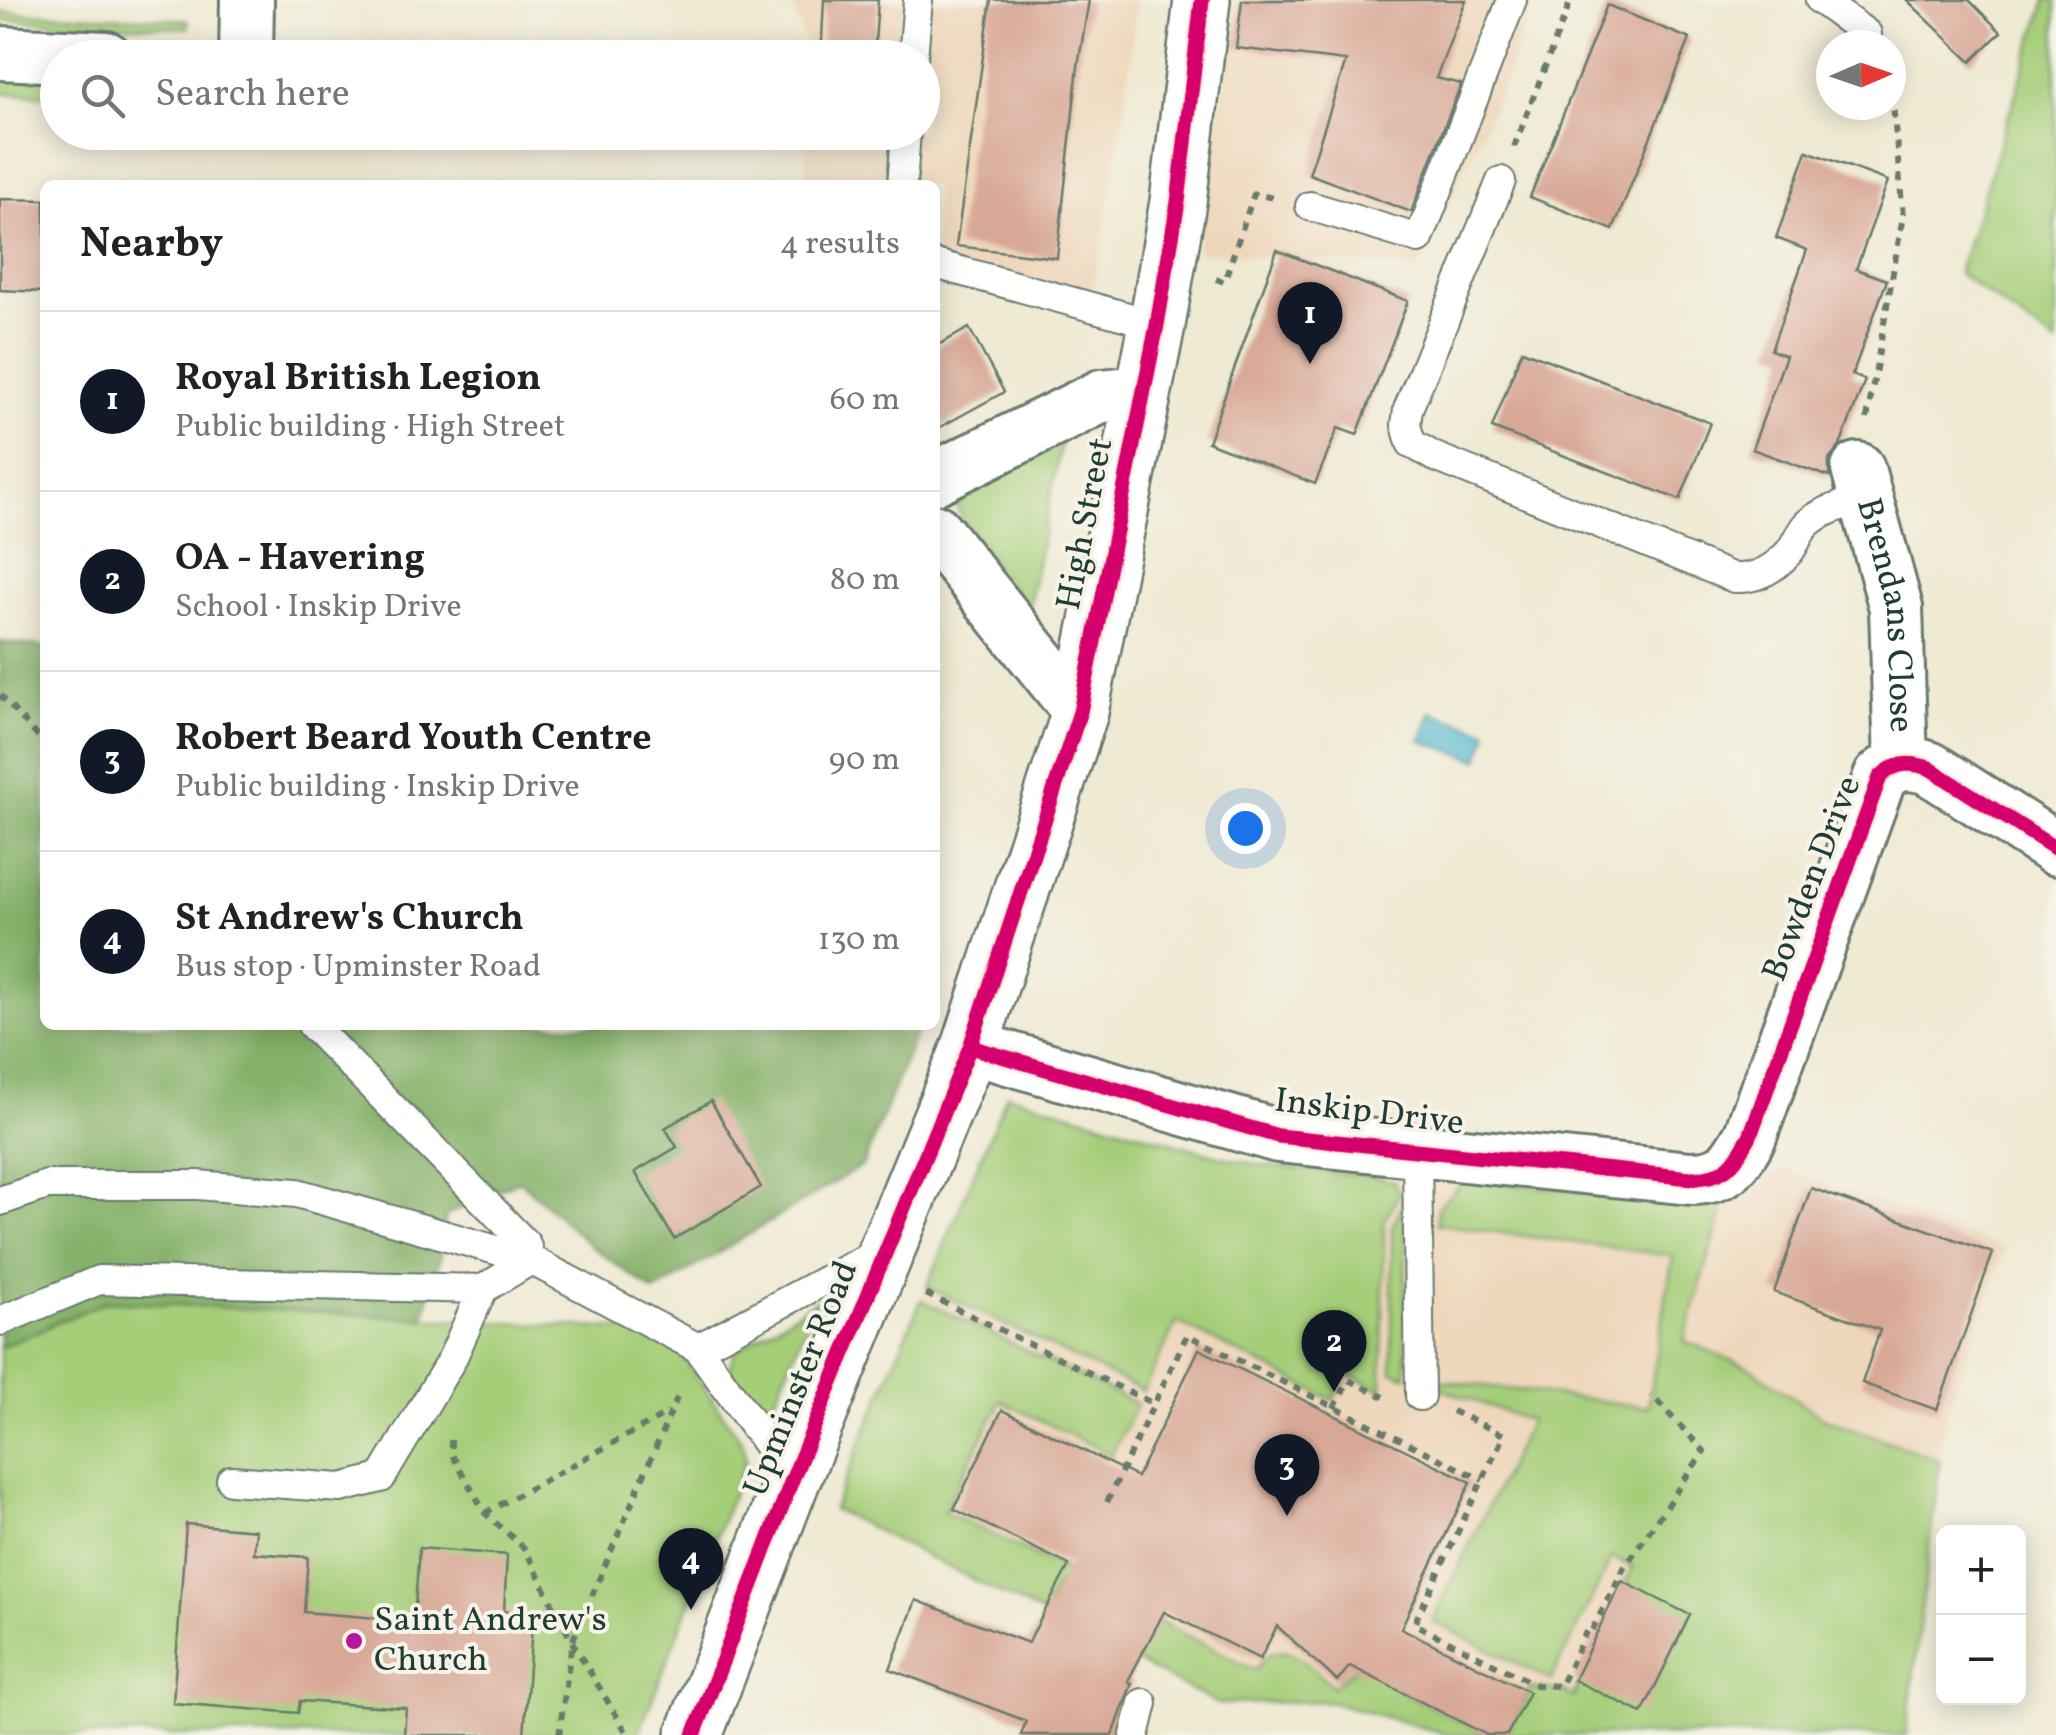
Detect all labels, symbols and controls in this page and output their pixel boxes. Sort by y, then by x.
north arrow [1816,30,1906,120]
search box [40,40,940,150]
icon: search [75,68,130,123]
text: Search here [155,69,350,122]
text: Nearby [80,216,223,275]
text: 4 results [780,223,900,267]
pin: 1 [1278,282,1342,364]
text: Royal British Legion [175,353,541,406]
text: 1 [106,379,119,423]
text: 60 m [830,379,900,423]
text: Public building · High Street [175,406,565,450]
street label: High Street [1046,434,1126,614]
street label: Brendans Close [1843,493,1924,733]
text: OA - Havering [175,533,425,586]
text: 2 [104,559,121,603]
text: 80 m [830,559,900,603]
text: School · Inskip Drive [175,586,462,630]
text: Robert Beard Youth Centre [175,713,652,766]
text: 3 [104,739,121,783]
text: 90 m [829,739,900,783]
text: Public building · Inskip Drive [175,766,580,810]
street label: Bowden Drive [1752,769,1874,989]
your location [1220,803,1271,854]
text: St Andrew's Church [175,893,524,946]
text: 4 [103,919,122,963]
text: 130 m [818,919,900,963]
text: Bus stop · Upminster Road [175,946,541,990]
street label: Inskip Drive [1272,1078,1466,1148]
street label: Upminster Road [733,1254,871,1504]
pin: 2 [1302,1310,1366,1392]
pin: 3 [1254,1434,1320,1516]
map controls [1936,1525,2026,1705]
button: + [1936,1525,2026,1615]
pin: 4 [658,1528,724,1610]
place label: Saint Andrew's Church [374,1597,607,1685]
button: − [1936,1615,2026,1705]
marker: Saint Andrew's Church [343,1630,365,1652]

